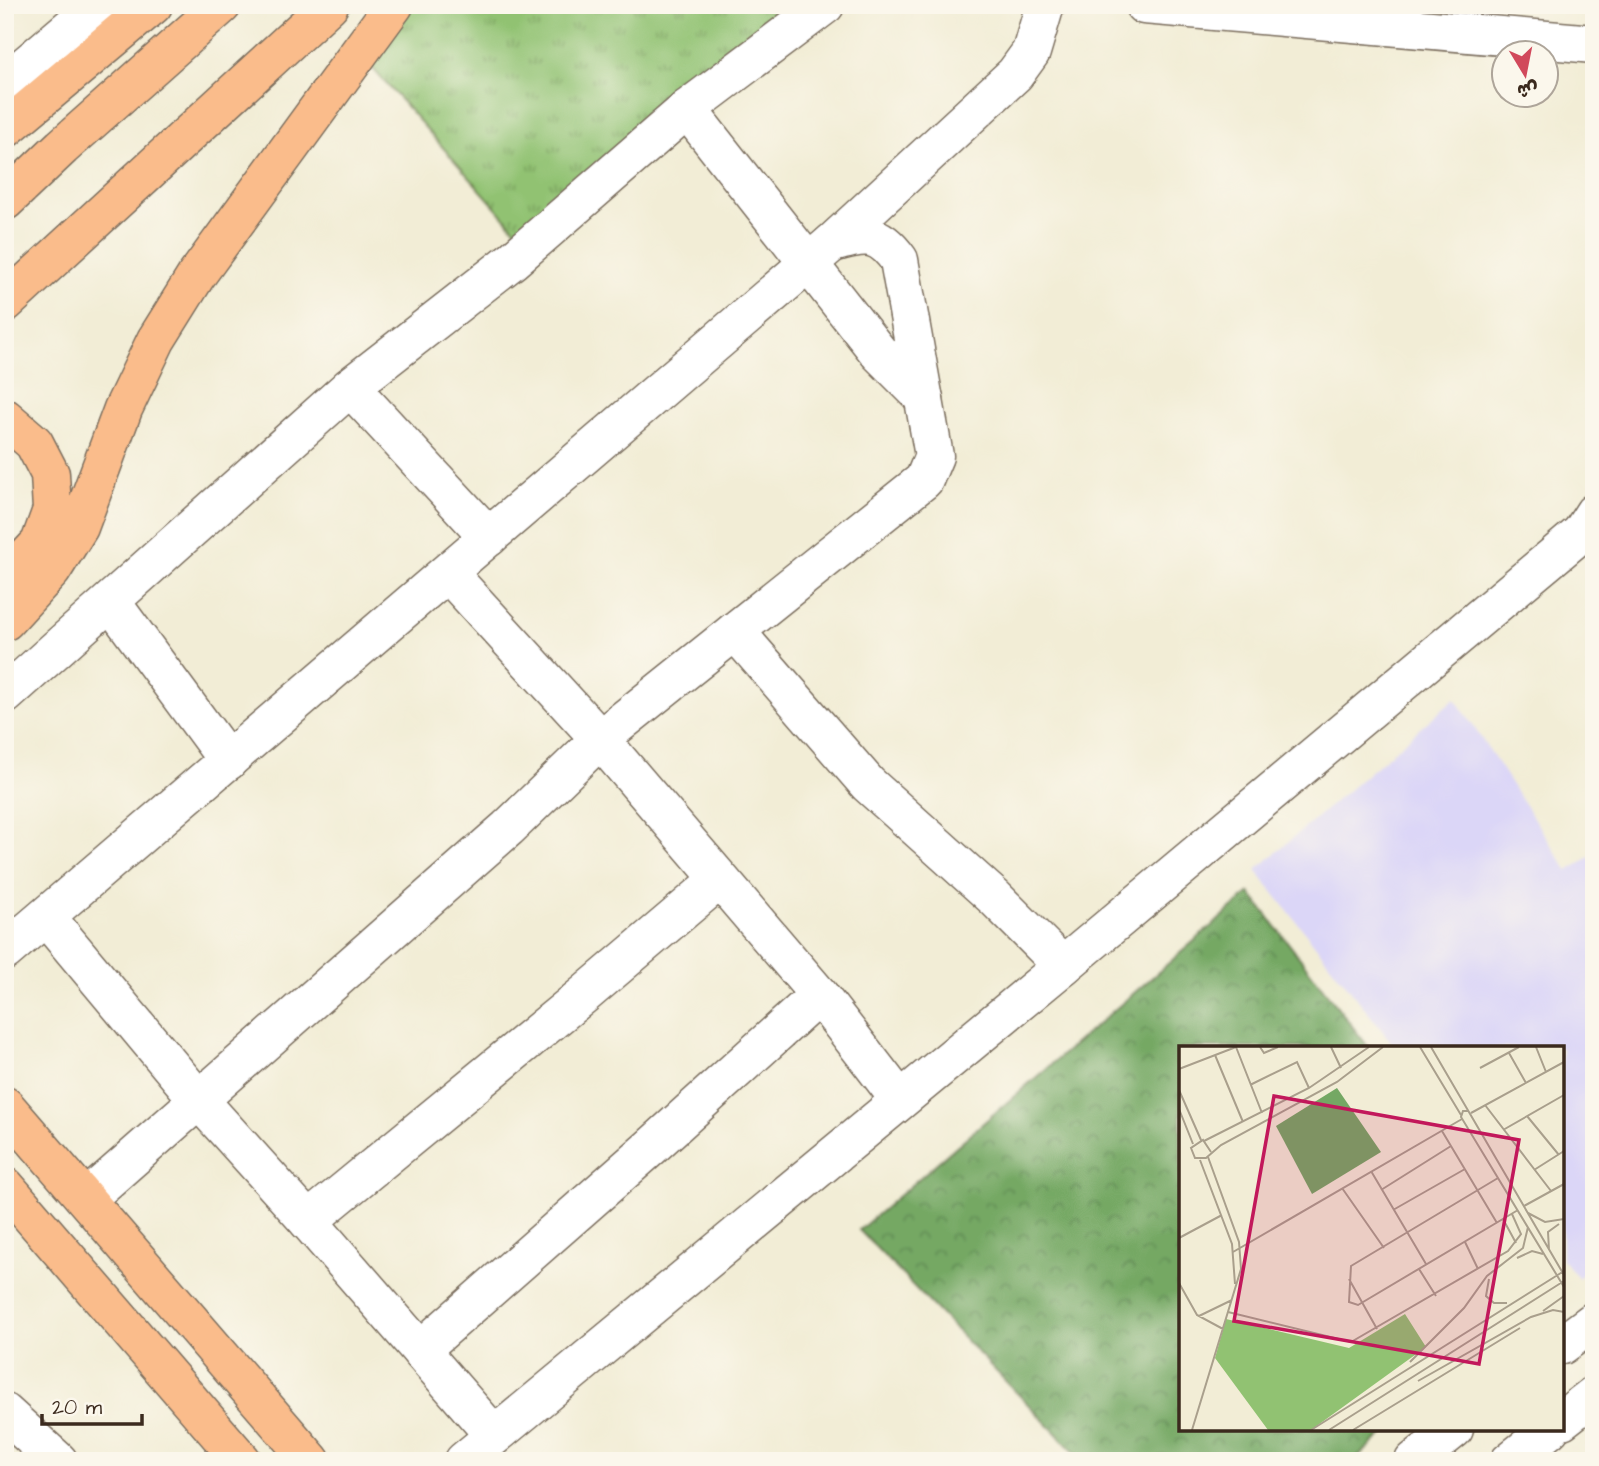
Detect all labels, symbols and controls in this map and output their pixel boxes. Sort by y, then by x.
north arrow [1490,38,1560,108]
text: ش [1515,74,1540,104]
inset map [1179,1046,1564,1431]
scale bar [42,1382,142,1426]
text: 20 m [52,1393,103,1422]

